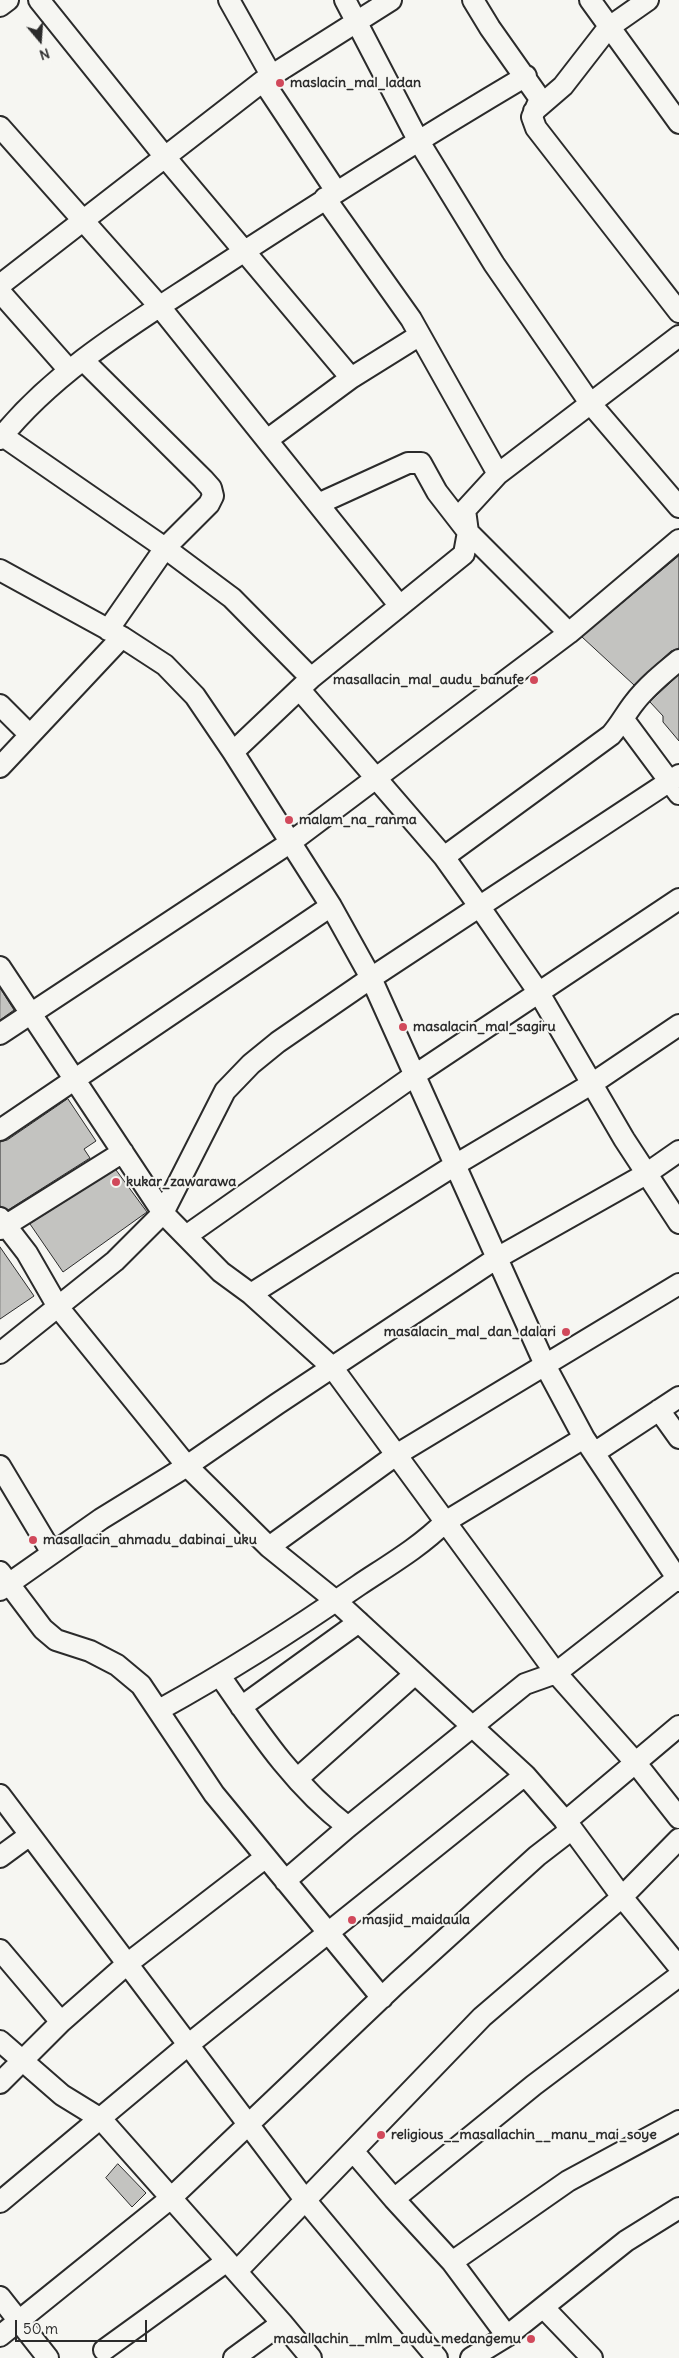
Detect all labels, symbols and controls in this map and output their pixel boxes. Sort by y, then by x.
north arrow [15,15,65,65]
text: N [37,44,52,64]
place label: maslacin_mal_ladan [290,75,421,91]
marker: maslacin_mal_ladan [274,77,286,89]
place label: masallacin_mal_audu_banufe [333,672,524,688]
marker: masallacin_mal_audu_banufe [528,674,540,686]
place label: malam_na_ranma [299,812,417,828]
marker: malam_na_ranma [283,814,295,826]
place label: masalacin_mal_sagiru [413,1019,556,1035]
marker: masalacin_mal_sagiru [397,1021,409,1033]
place label: kukar_zawarawa [126,1174,236,1190]
marker: kukar_zawarawa [110,1176,122,1188]
place label: masalacin_mal_dan_dalari [384,1324,556,1340]
marker: masalacin_mal_dan_dalari [560,1326,572,1338]
place label: masallacin_ahmadu_dabinai_uku [43,1532,257,1548]
marker: masallacin_ahmadu_dabinai_uku [27,1534,39,1546]
place label: masjid_maidaula [362,1912,470,1928]
marker: masjid_maidaula [346,1914,358,1926]
place label: religious__masallachin__manu_mai_soye [391,2127,657,2143]
marker: religious__masallachin__manu_mai_soye [375,2129,387,2141]
scale bar [18,2310,150,2342]
text: 50 m [23,2319,58,2338]
place label: masallachin__mlm_audu_medangemu [273,2331,521,2347]
marker: masallachin__mlm_audu_medangemu [525,2333,537,2345]

